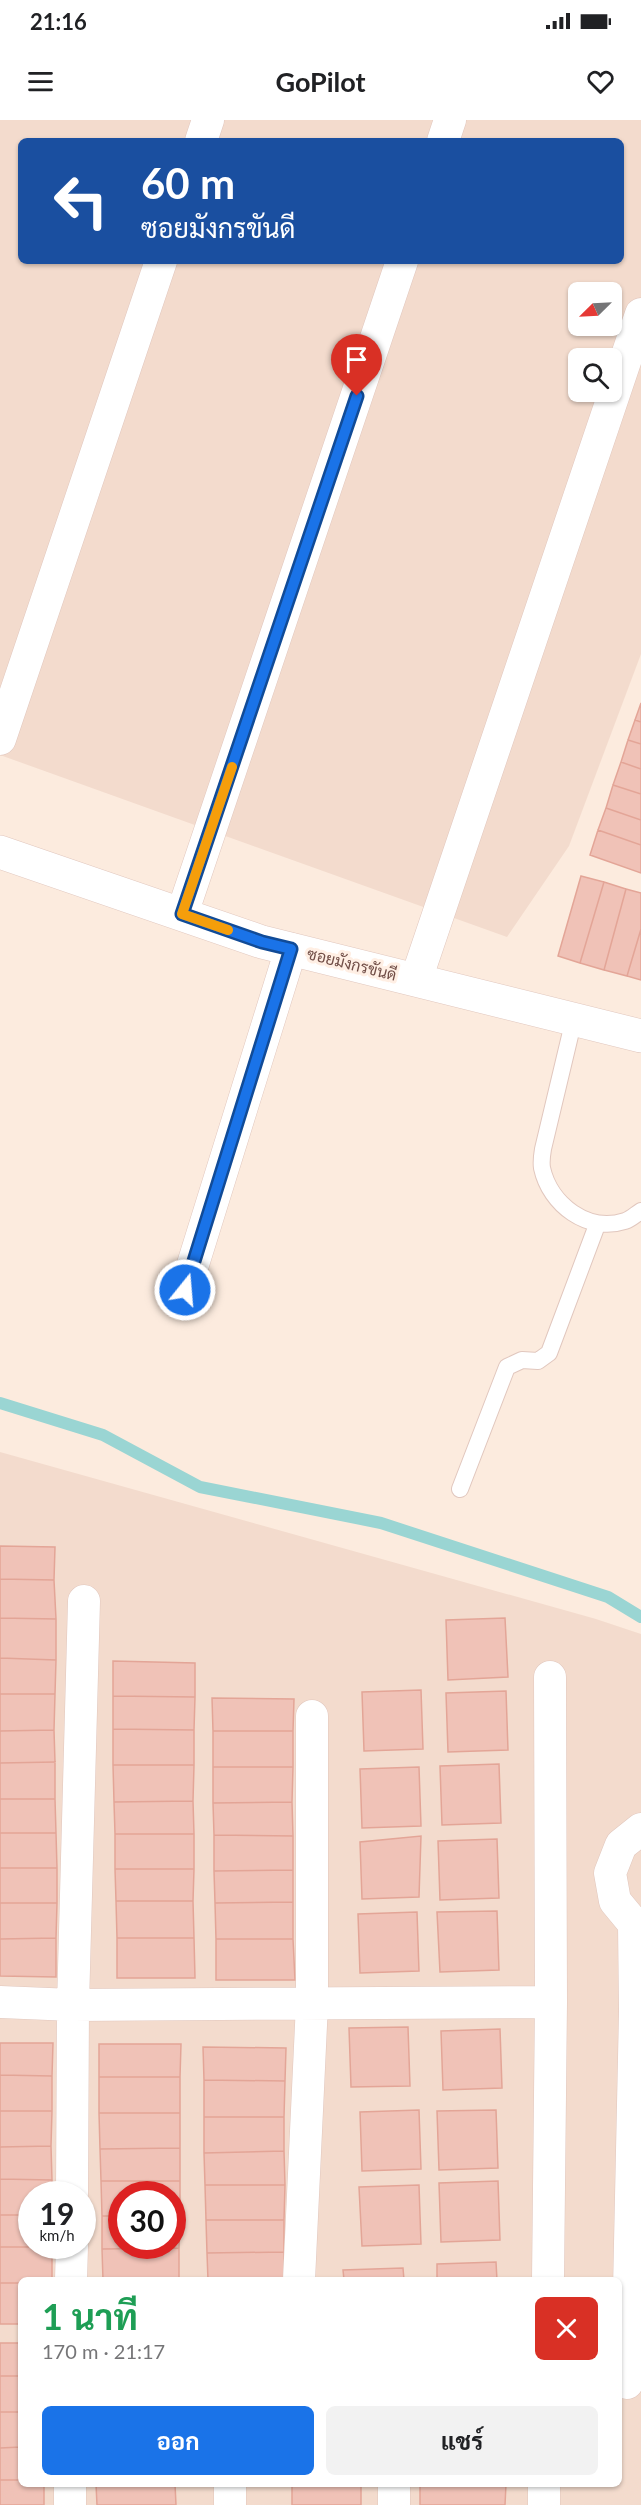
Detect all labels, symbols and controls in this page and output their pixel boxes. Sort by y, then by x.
text: 21:16 [30,8,87,35]
icon: menu [24,65,57,98]
text: GoPilot [275,65,366,98]
icon: heart [584,65,617,98]
text: 60 m [141,158,235,208]
icon: left [42,162,120,240]
text: ซอยมังกรขันดี [141,211,296,244]
north arrow [568,282,622,336]
map controls [568,282,622,402]
pin [331,334,382,396]
icon: arrive [340,343,373,376]
button: search [568,348,622,402]
street label: ซอยมังกรขันดี [305,942,399,984]
position arrow [153,1258,217,1322]
speed limit sign: 30 [108,2181,186,2259]
text: 19 [40,2195,74,2231]
text: km/h [39,2226,75,2244]
text: 1 นาที [42,2294,138,2338]
button: close [535,2297,598,2360]
text: 170 m · 21:17 [42,2339,165,2363]
button: ออก [42,2406,314,2475]
button: แชร์ [326,2406,598,2475]

